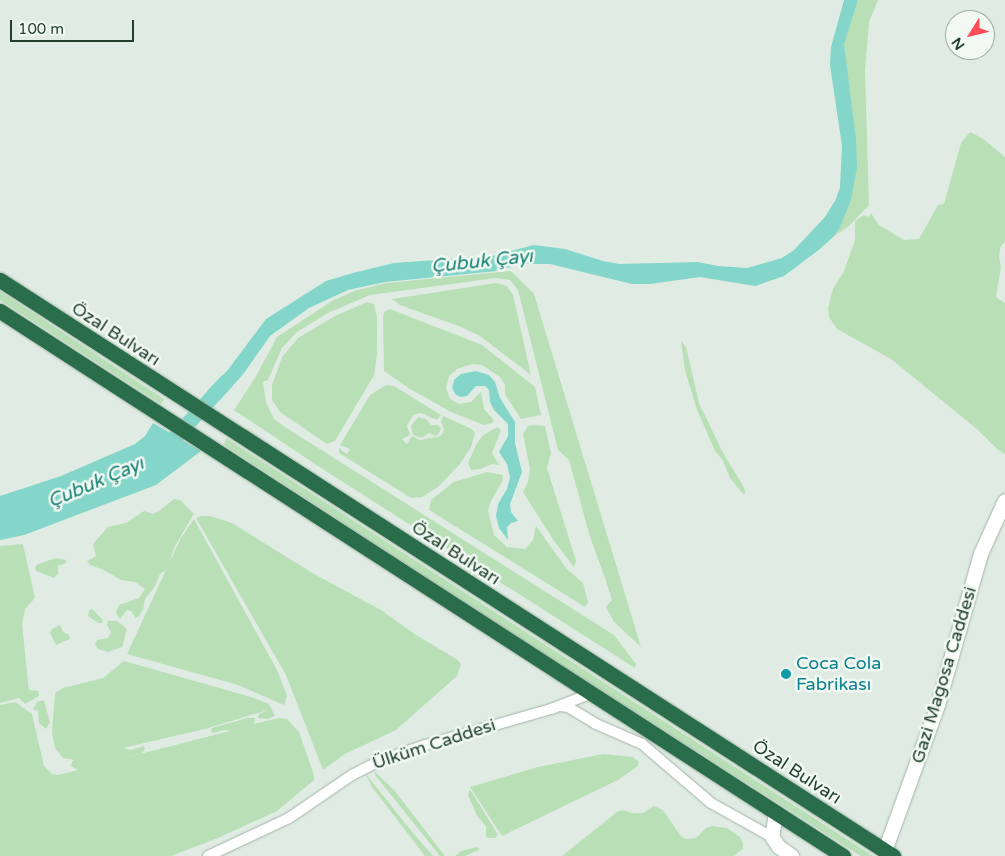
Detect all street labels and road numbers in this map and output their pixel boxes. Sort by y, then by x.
street label: Özal Bulvarı [68,297,164,371]
street label: Özal Bulvarı [408,516,504,590]
street label: Gazi Magosa Caddesi [907,584,981,766]
street label: Ülküm Caddesi [370,714,498,774]
street label: Özal Bulvarı [749,735,845,809]

